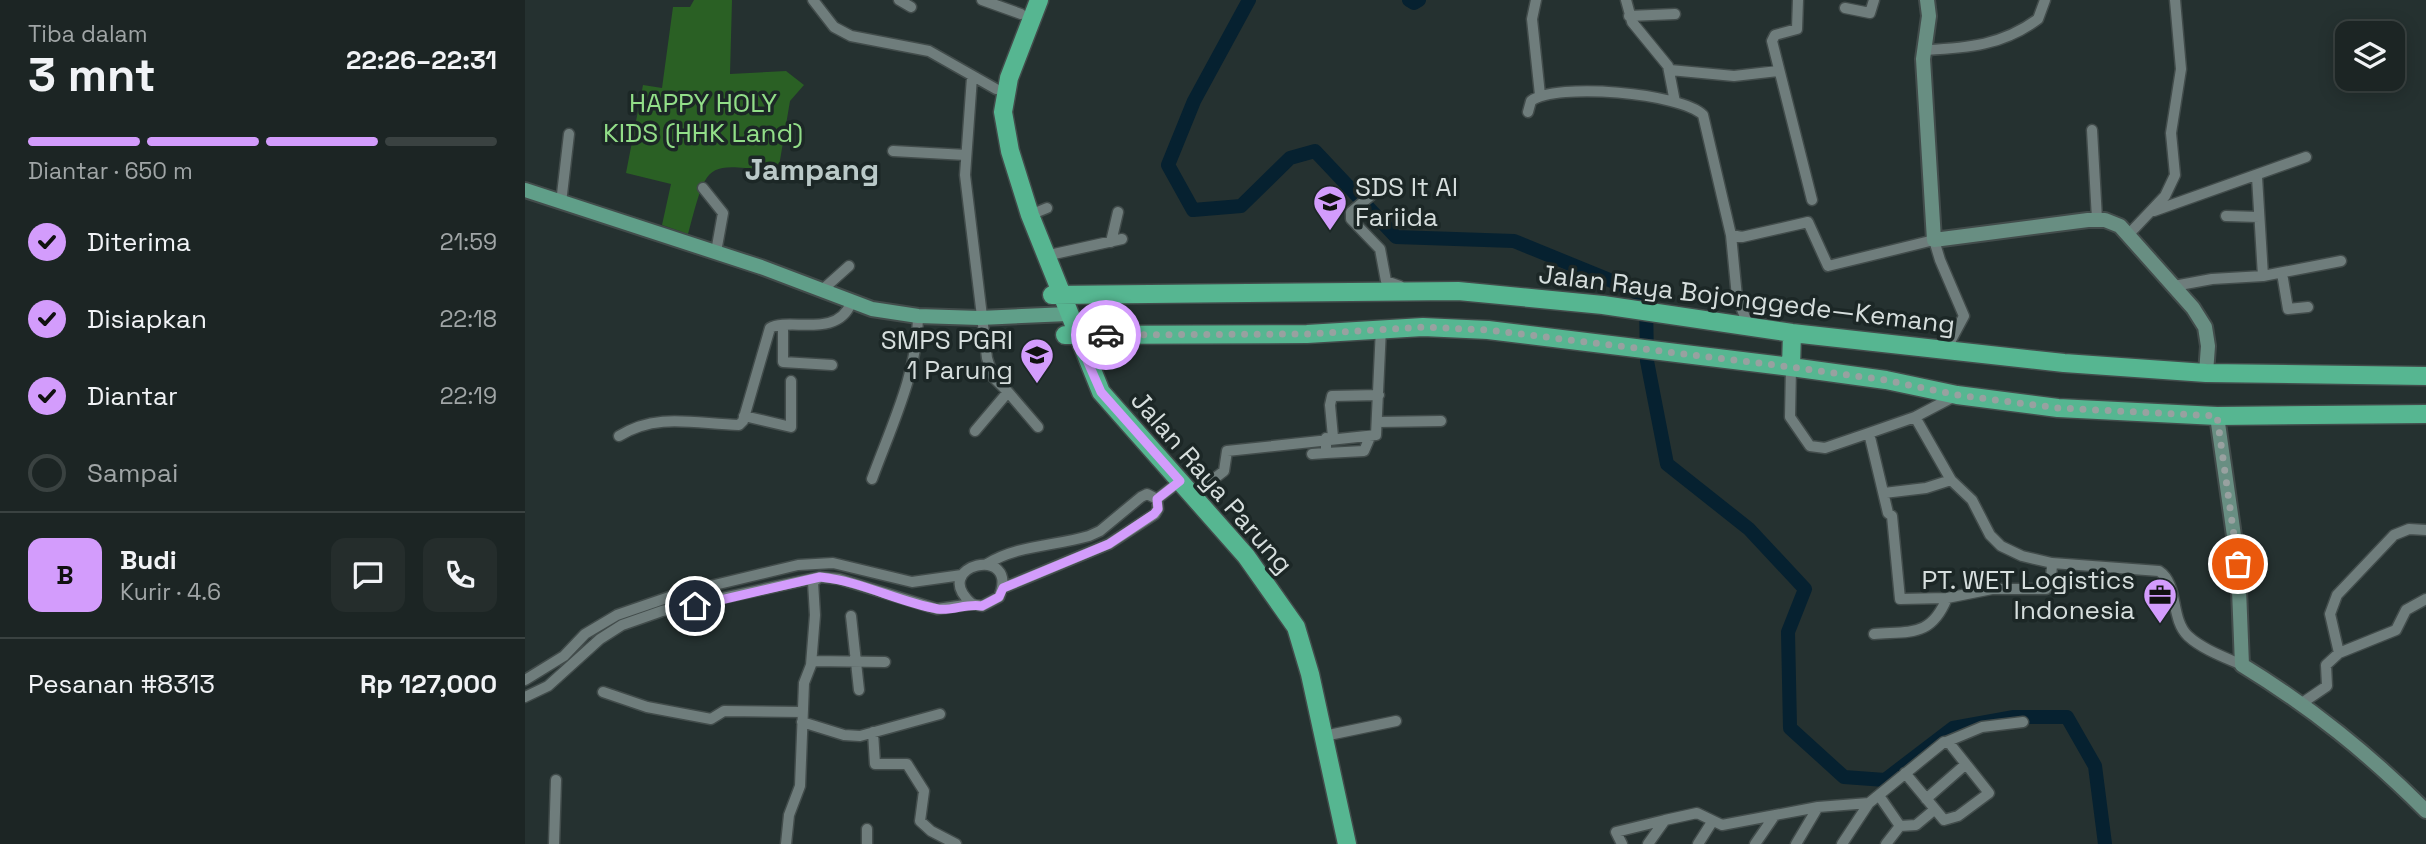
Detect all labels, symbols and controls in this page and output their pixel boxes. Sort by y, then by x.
text: Tiba dalam [28,19,148,49]
map controls [2335,21,2405,91]
button: layers [2335,21,2405,91]
text: 22:26–22:31 [346,43,497,77]
text: 3 mnt [28,46,156,104]
park label: HAPPY HOLY KIDS (HHK Land) [603,86,803,150]
district label: Jampang [745,150,879,189]
text: Diantar · 650 m [28,156,193,186]
place label: SDS It Al Fariida [1355,170,1458,234]
school or university icon: SDS It Al Fariida [1311,183,1349,232]
icon: check [28,223,66,261]
text: Diterima [87,225,191,259]
text: 21:59 [440,227,497,257]
street label: Jalan Raya Bojonggede—Kemang [1537,257,1957,341]
icon: check [28,300,66,338]
courier [1071,300,1141,370]
text: Disiapkan [87,302,207,336]
text: 22:18 [440,304,497,334]
icon: car [1087,316,1125,354]
place label: SMPS PGRI 1 Parung [881,323,1013,387]
school or university icon: SMPS PGRI 1 Parung [1018,336,1056,385]
icon: check [28,377,66,415]
text: Diantar [87,379,178,413]
text: 22:19 [440,381,497,411]
street label: Jalan Raya Parung [1123,384,1301,580]
text: Sampai [87,456,178,490]
pin [2208,534,2268,594]
button: chat [331,538,405,612]
button: phone [423,538,497,612]
text: Budi [120,543,177,577]
icon: bag [2219,545,2257,583]
text: B [56,558,74,592]
place label: PT. WET Logistics Indonesia [1922,563,2135,627]
pin [665,576,725,636]
office icon: PT. WET Logistics Indonesia [2141,576,2179,625]
text: Kurir · 4.6 [120,577,221,607]
icon: home [676,587,714,625]
text: Pesanan #8313 [28,667,215,701]
text: Rp 127,000 [360,667,497,701]

